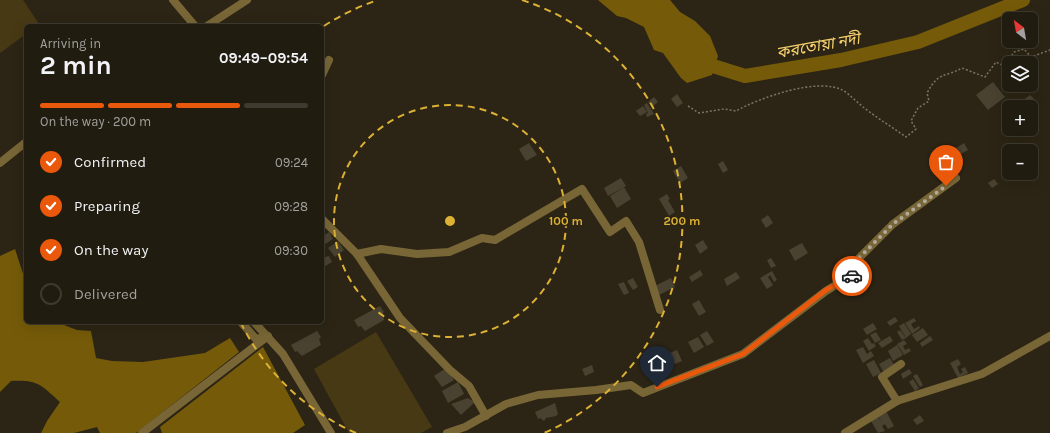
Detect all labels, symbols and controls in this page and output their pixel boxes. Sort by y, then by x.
north arrow [1002,12,1038,48]
map controls [1002,12,1038,180]
water label: করতোয়া নদী [775,28,864,62]
text: Arriving in [40,36,101,51]
text: 09:49–09:54 [219,49,308,67]
text: 2 min [40,50,112,81]
button: layers [1002,56,1038,92]
button: + [1002,100,1038,136]
text: On the way · 200 m [40,114,151,129]
button: − [1002,144,1038,180]
pin [929,145,963,186]
icon: check [40,151,62,173]
icon: bag [935,151,957,173]
text: Confirmed [74,153,146,171]
text: 09:24 [275,155,308,170]
icon: check [40,195,62,217]
text: Preparing [74,197,140,215]
text: 09:28 [274,199,308,214]
centre of rings [443,214,457,228]
text: 100 m [549,214,583,228]
text: 200 m [664,214,700,228]
icon: check [40,239,62,261]
text: On the way [74,241,148,259]
text: 09:30 [274,243,308,258]
courier [832,256,872,296]
icon: car [841,265,863,287]
text: Delivered [74,285,138,303]
pin [640,346,674,387]
icon: home [646,352,668,374]

